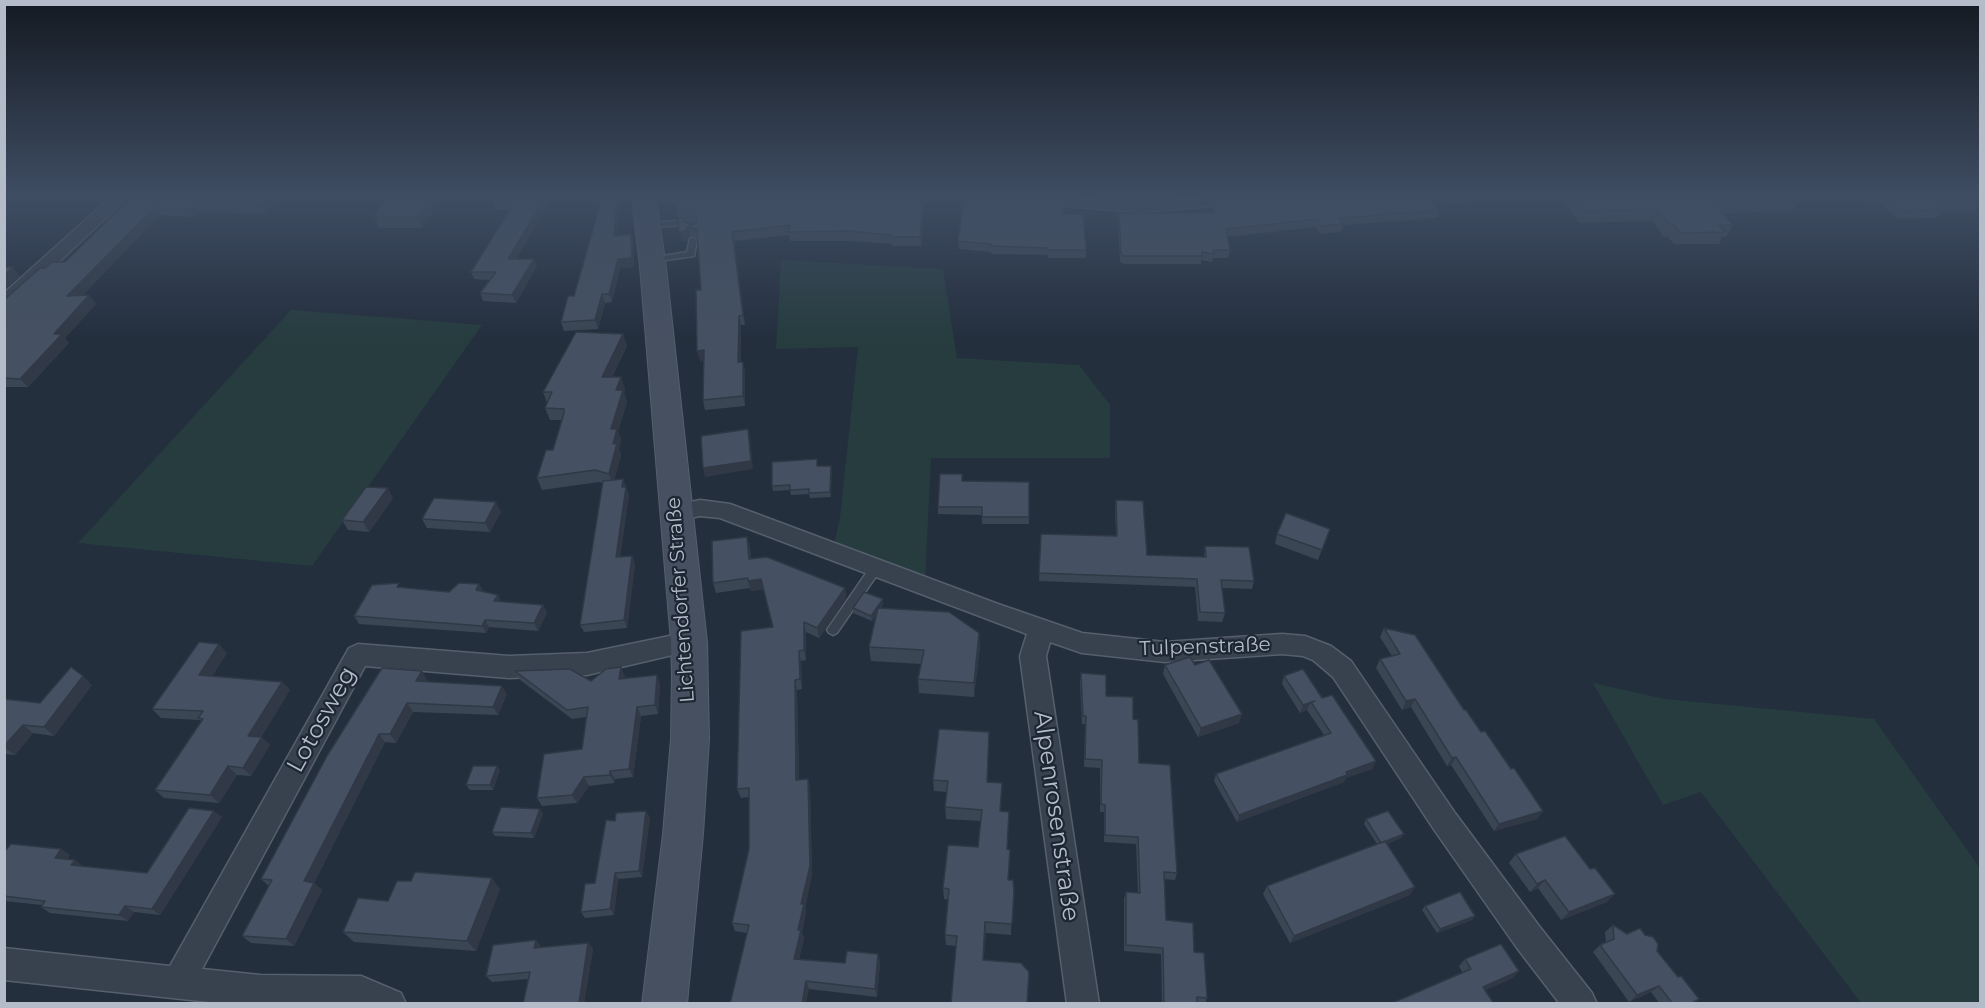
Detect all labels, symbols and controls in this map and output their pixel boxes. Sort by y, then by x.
street label: Lichtendorfer Straße [662,496,700,704]
street label: Tulpenstraße [1139,633,1271,661]
street label: Lotosweg [281,662,363,778]
street label: Alpenrosenstraße [1027,709,1085,923]

